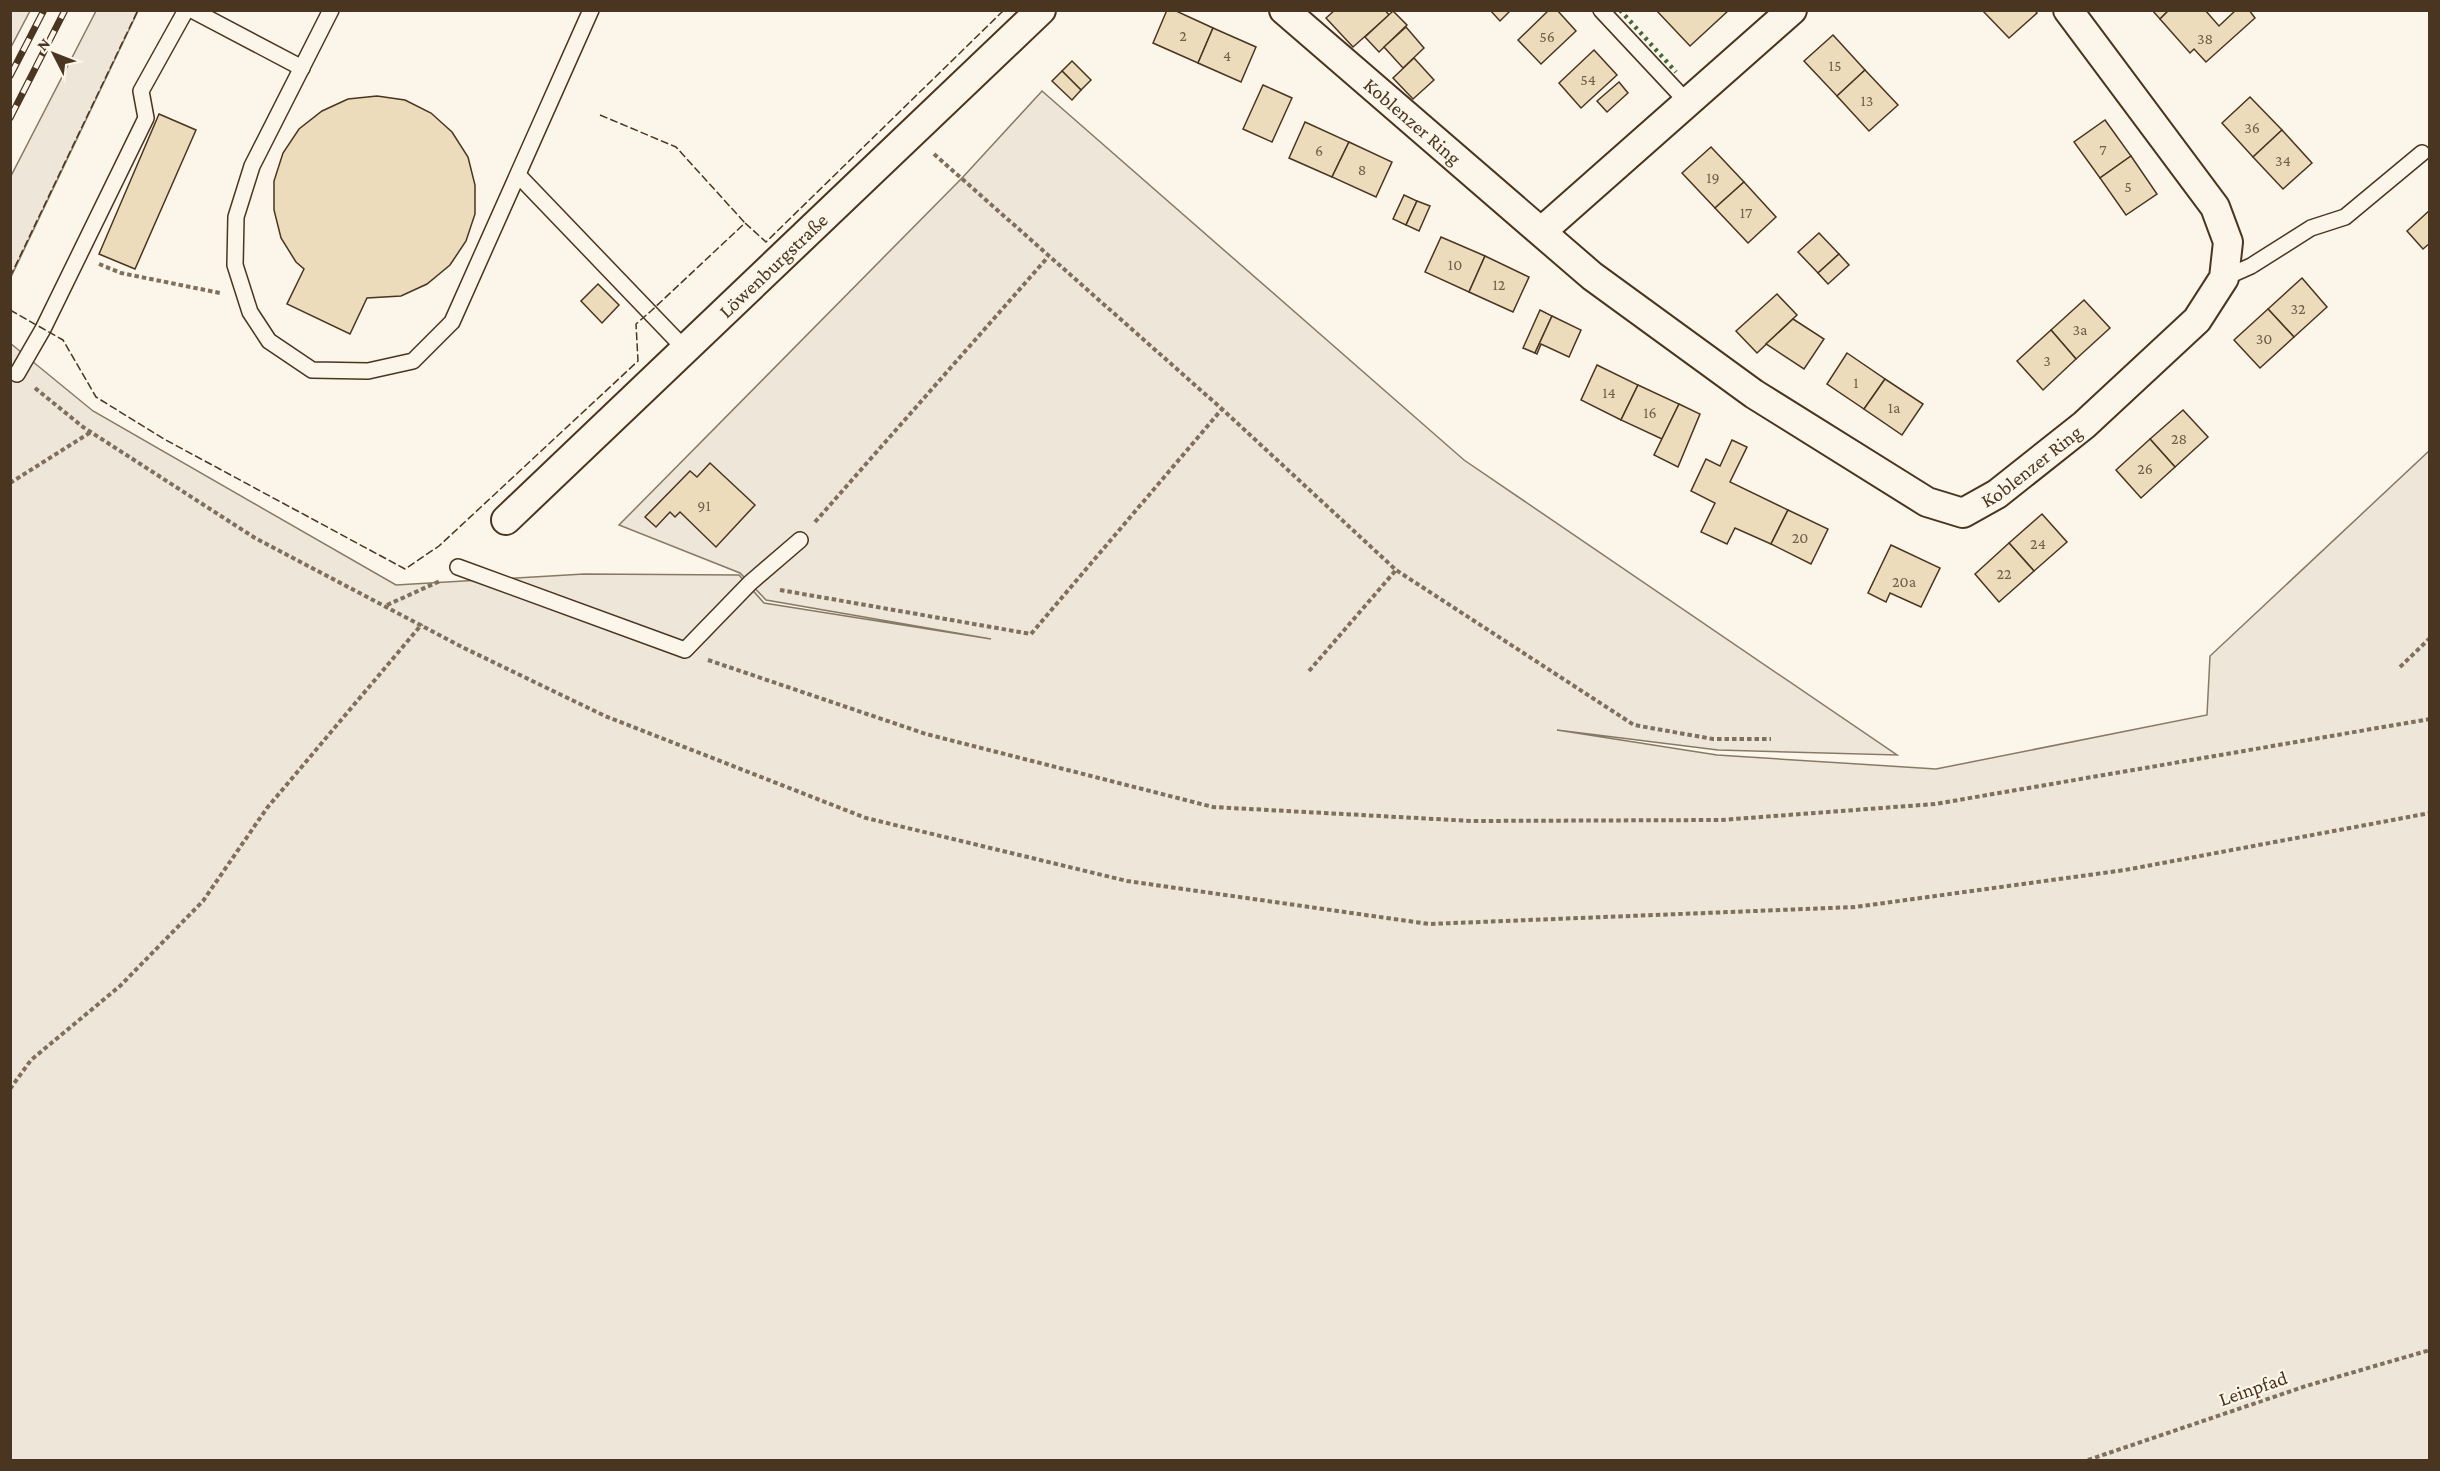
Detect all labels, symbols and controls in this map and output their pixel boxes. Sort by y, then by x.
north arrow [24,24,84,84]
house number: 2 [1179,27,1187,44]
house number: 56 [1539,28,1555,45]
house number: 38 [2197,30,2213,47]
text: N [33,34,53,54]
house number: 4 [1223,47,1231,64]
house number: 15 [1829,57,1841,74]
house number: 54 [1580,71,1596,88]
street label: Koblenzer Ring [1360,73,1466,170]
house number: 13 [1861,92,1873,109]
house number: 36 [2244,119,2260,136]
house number: 7 [2099,141,2107,158]
house number: 6 [1315,142,1323,159]
house number: 34 [2275,152,2291,169]
house number: 8 [1358,161,1366,178]
house number: 19 [1706,169,1720,186]
house number: 5 [2124,178,2132,195]
house number: 17 [1740,204,1753,221]
street label: Löwenburgstraße [714,208,832,322]
house number: 10 [1448,256,1462,273]
house number: 12 [1493,276,1506,293]
house number: 32 [2290,300,2306,317]
house number: 3a [2073,321,2088,338]
house number: 30 [2256,330,2272,347]
house number: 3 [2043,352,2051,369]
house number: 1 [1853,374,1859,391]
house number: 14 [1602,384,1616,401]
house number: 1a [1888,399,1901,416]
house number: 16 [1643,404,1657,421]
street label: Koblenzer Ring [1977,420,2087,512]
house number: 28 [2171,430,2187,447]
house number: 26 [2137,460,2153,477]
house number: 91 [697,497,711,514]
house number: 20 [1792,529,1808,546]
house number: 24 [2030,535,2046,552]
house number: 22 [1996,565,2012,582]
house number: 20a [1892,573,1917,590]
street label: Leinpfad [2216,1366,2291,1411]

